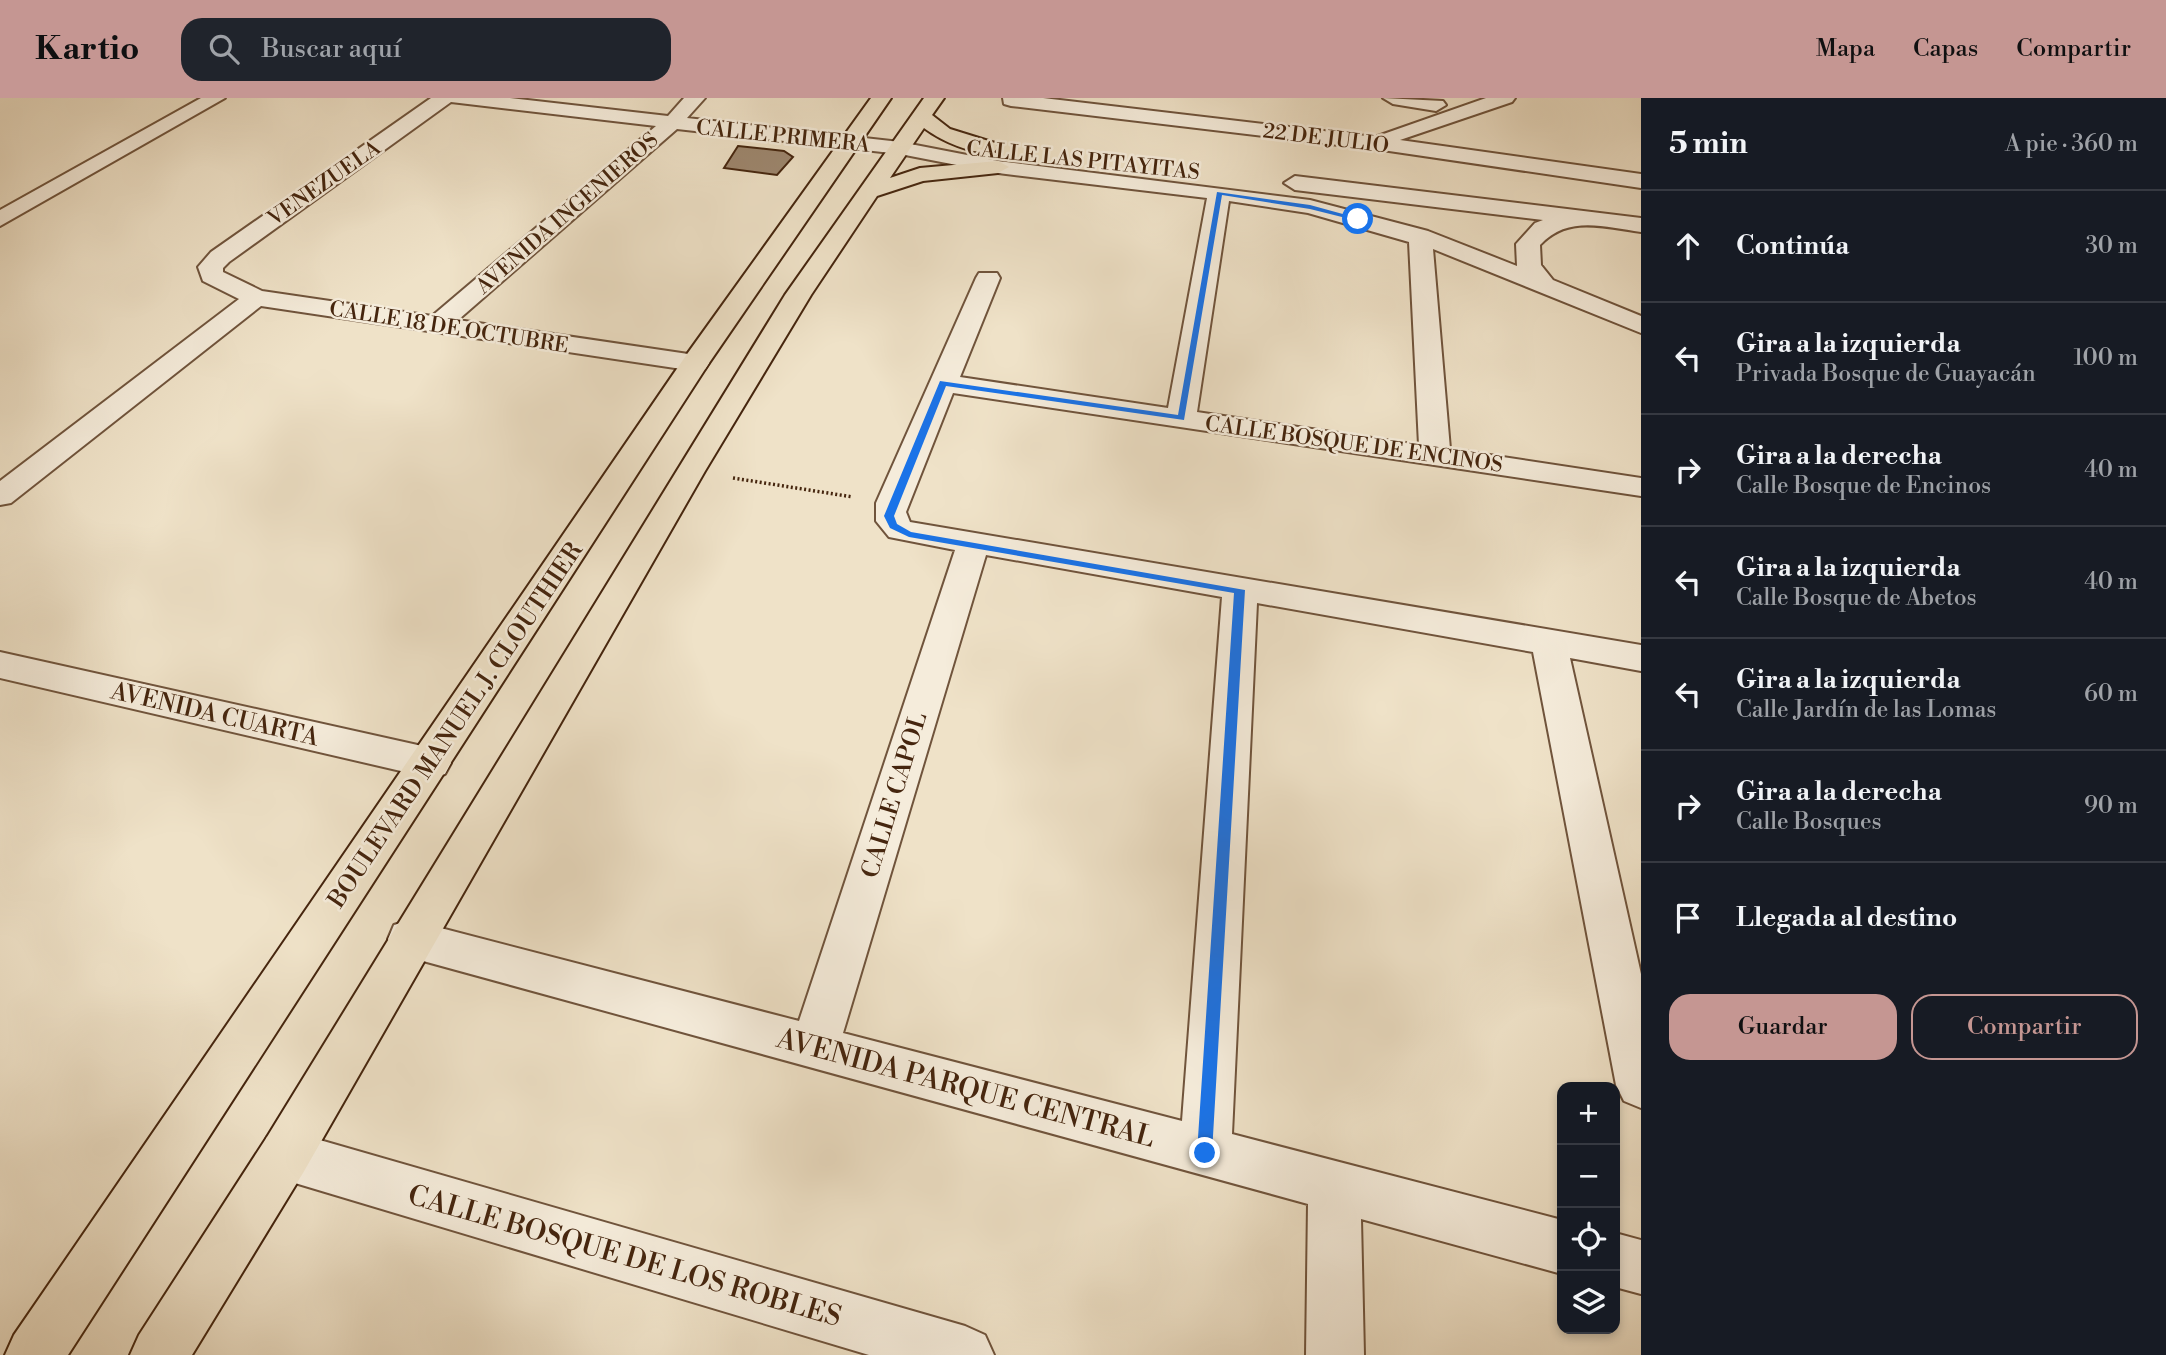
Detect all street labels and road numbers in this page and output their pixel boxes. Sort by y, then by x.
street label: CALLE PRIMERA [695,115,872,159]
street label: 22 DE JULIO [1261,118,1390,160]
street label: AVENIDA INGENIEROS [470,127,664,301]
street label: VENEZUELA [262,135,387,233]
street label: CALLE LAS PITAYITAS [965,136,1201,186]
street label: CALLE 18 DE OCTUBRE [327,296,570,360]
street label: CALLE BOSQUE DE ENCINOS [1203,411,1504,479]
street label: BOULEVARD MANUEL J. CLOUTHIER [321,536,590,915]
street label: AVENIDA CUARTA [107,676,322,754]
street label: CALLE CAPOL [856,709,934,882]
street label: AVENIDA PARQUE CENTRAL [772,1021,1158,1156]
street label: CALLE BOSQUE DE LOS ROBLES [404,1178,845,1335]

